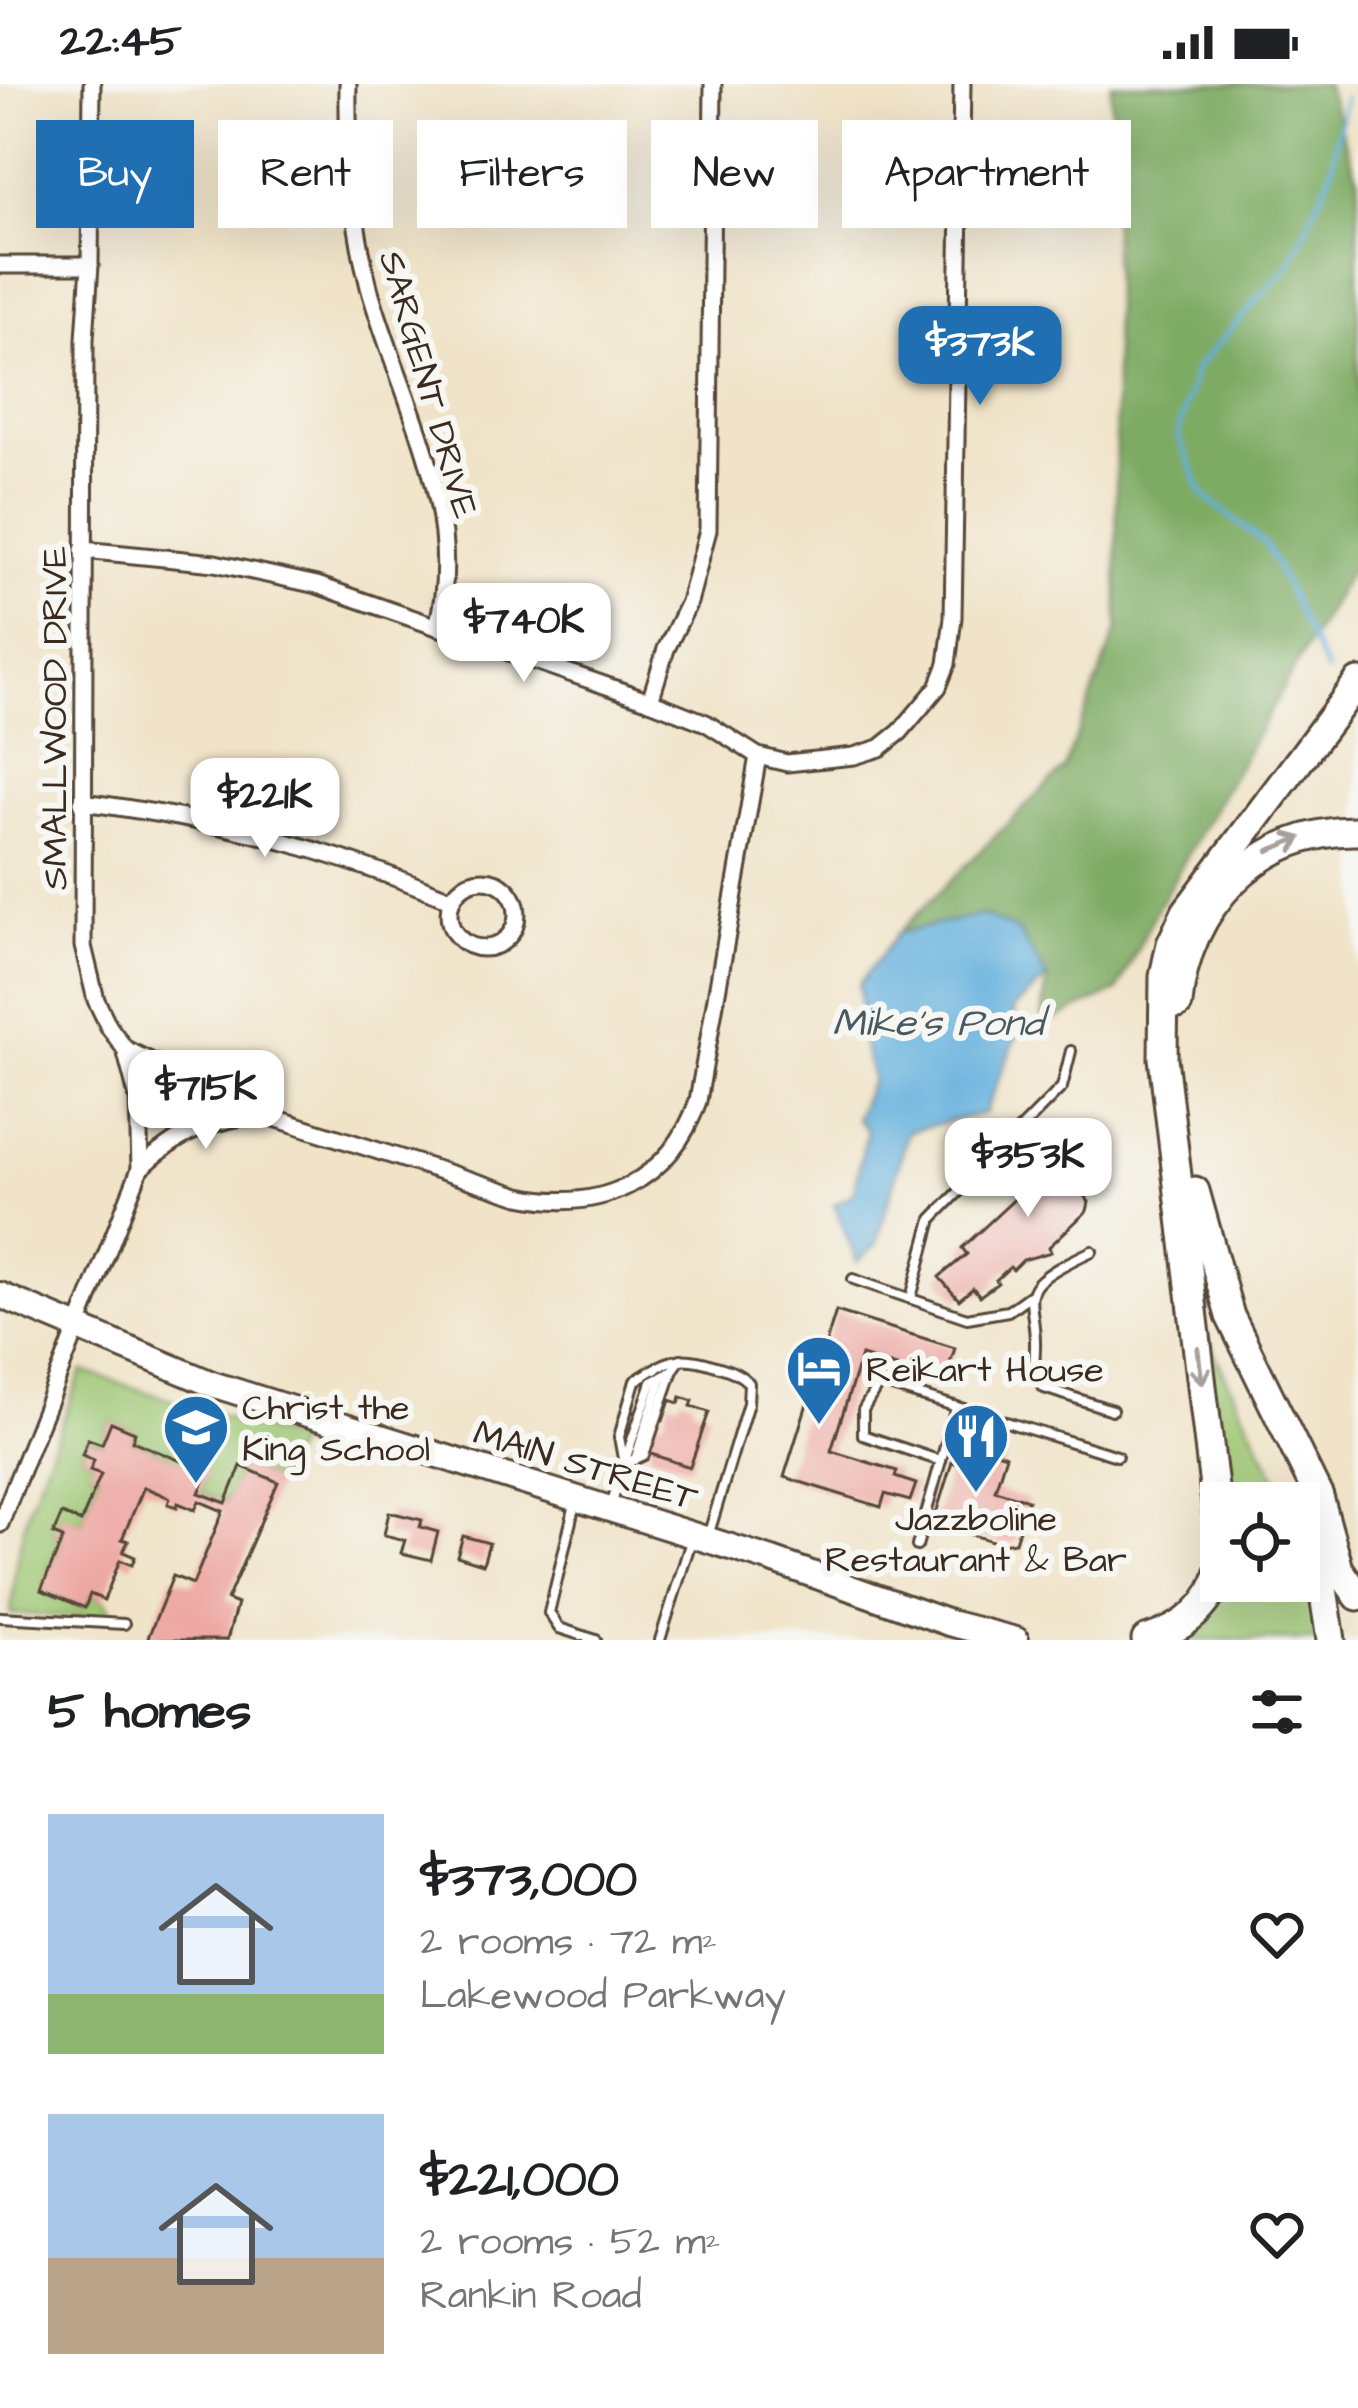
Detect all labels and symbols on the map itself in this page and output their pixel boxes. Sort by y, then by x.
street label: SARGENT DRIVE [365,245,490,524]
pin: $373K [896,306,1064,408]
street label: SMALLWOOD DRIVE [30,546,81,890]
pin: $740K [440,583,608,685]
pin: $221K [181,758,349,860]
one-way arrow [1266,832,1303,853]
water label: Mike's Pond [832,997,1051,1051]
pin: $715K [122,1050,290,1152]
pin: $353K [944,1118,1112,1220]
hotel icon: Reikart House [784,1333,854,1427]
place label: Reikart House [866,1345,1104,1396]
one-way arrow [1189,1346,1211,1385]
place label: Christ the King School [242,1383,430,1476]
school or university icon: Christ the King School [161,1392,231,1486]
restaurant icon: Jazzboline Restaurant & Bar [941,1401,1011,1495]
street label: MAIN STREET [467,1408,704,1525]
place label: Jazzboline Restaurant & Bar [825,1494,1127,1586]

